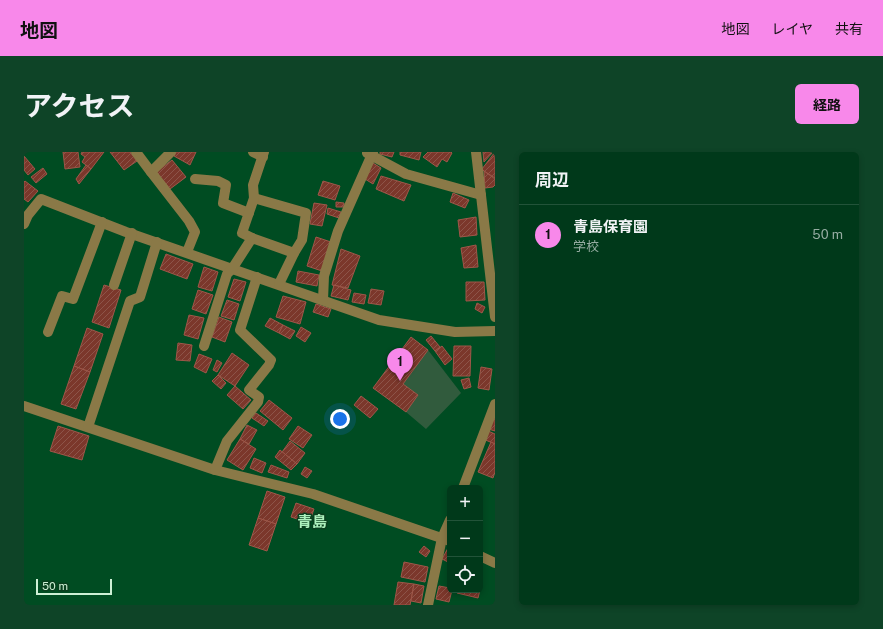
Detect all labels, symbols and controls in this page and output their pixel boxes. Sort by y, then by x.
text: 地図 [20,19,58,41]
text: 地図 [721,21,749,37]
text: レイヤ [771,21,813,37]
text: 共有 [835,21,863,37]
button: 経路 [795,84,859,124]
text: アクセス [24,89,135,122]
text: 周辺 [535,170,569,190]
text: 青島保育園 [573,218,648,235]
text: 1 [545,227,551,242]
text: 50 m [812,227,843,242]
text: 学校 [573,239,599,254]
pin: 1 [387,348,413,381]
your location [330,409,350,429]
map controls [447,485,483,593]
button: + [447,485,483,521]
district label: 青島 [297,513,327,530]
button: − [447,521,483,557]
button: locate [447,557,483,593]
scale bar [36,577,112,596]
text: 50 m [42,580,68,592]

